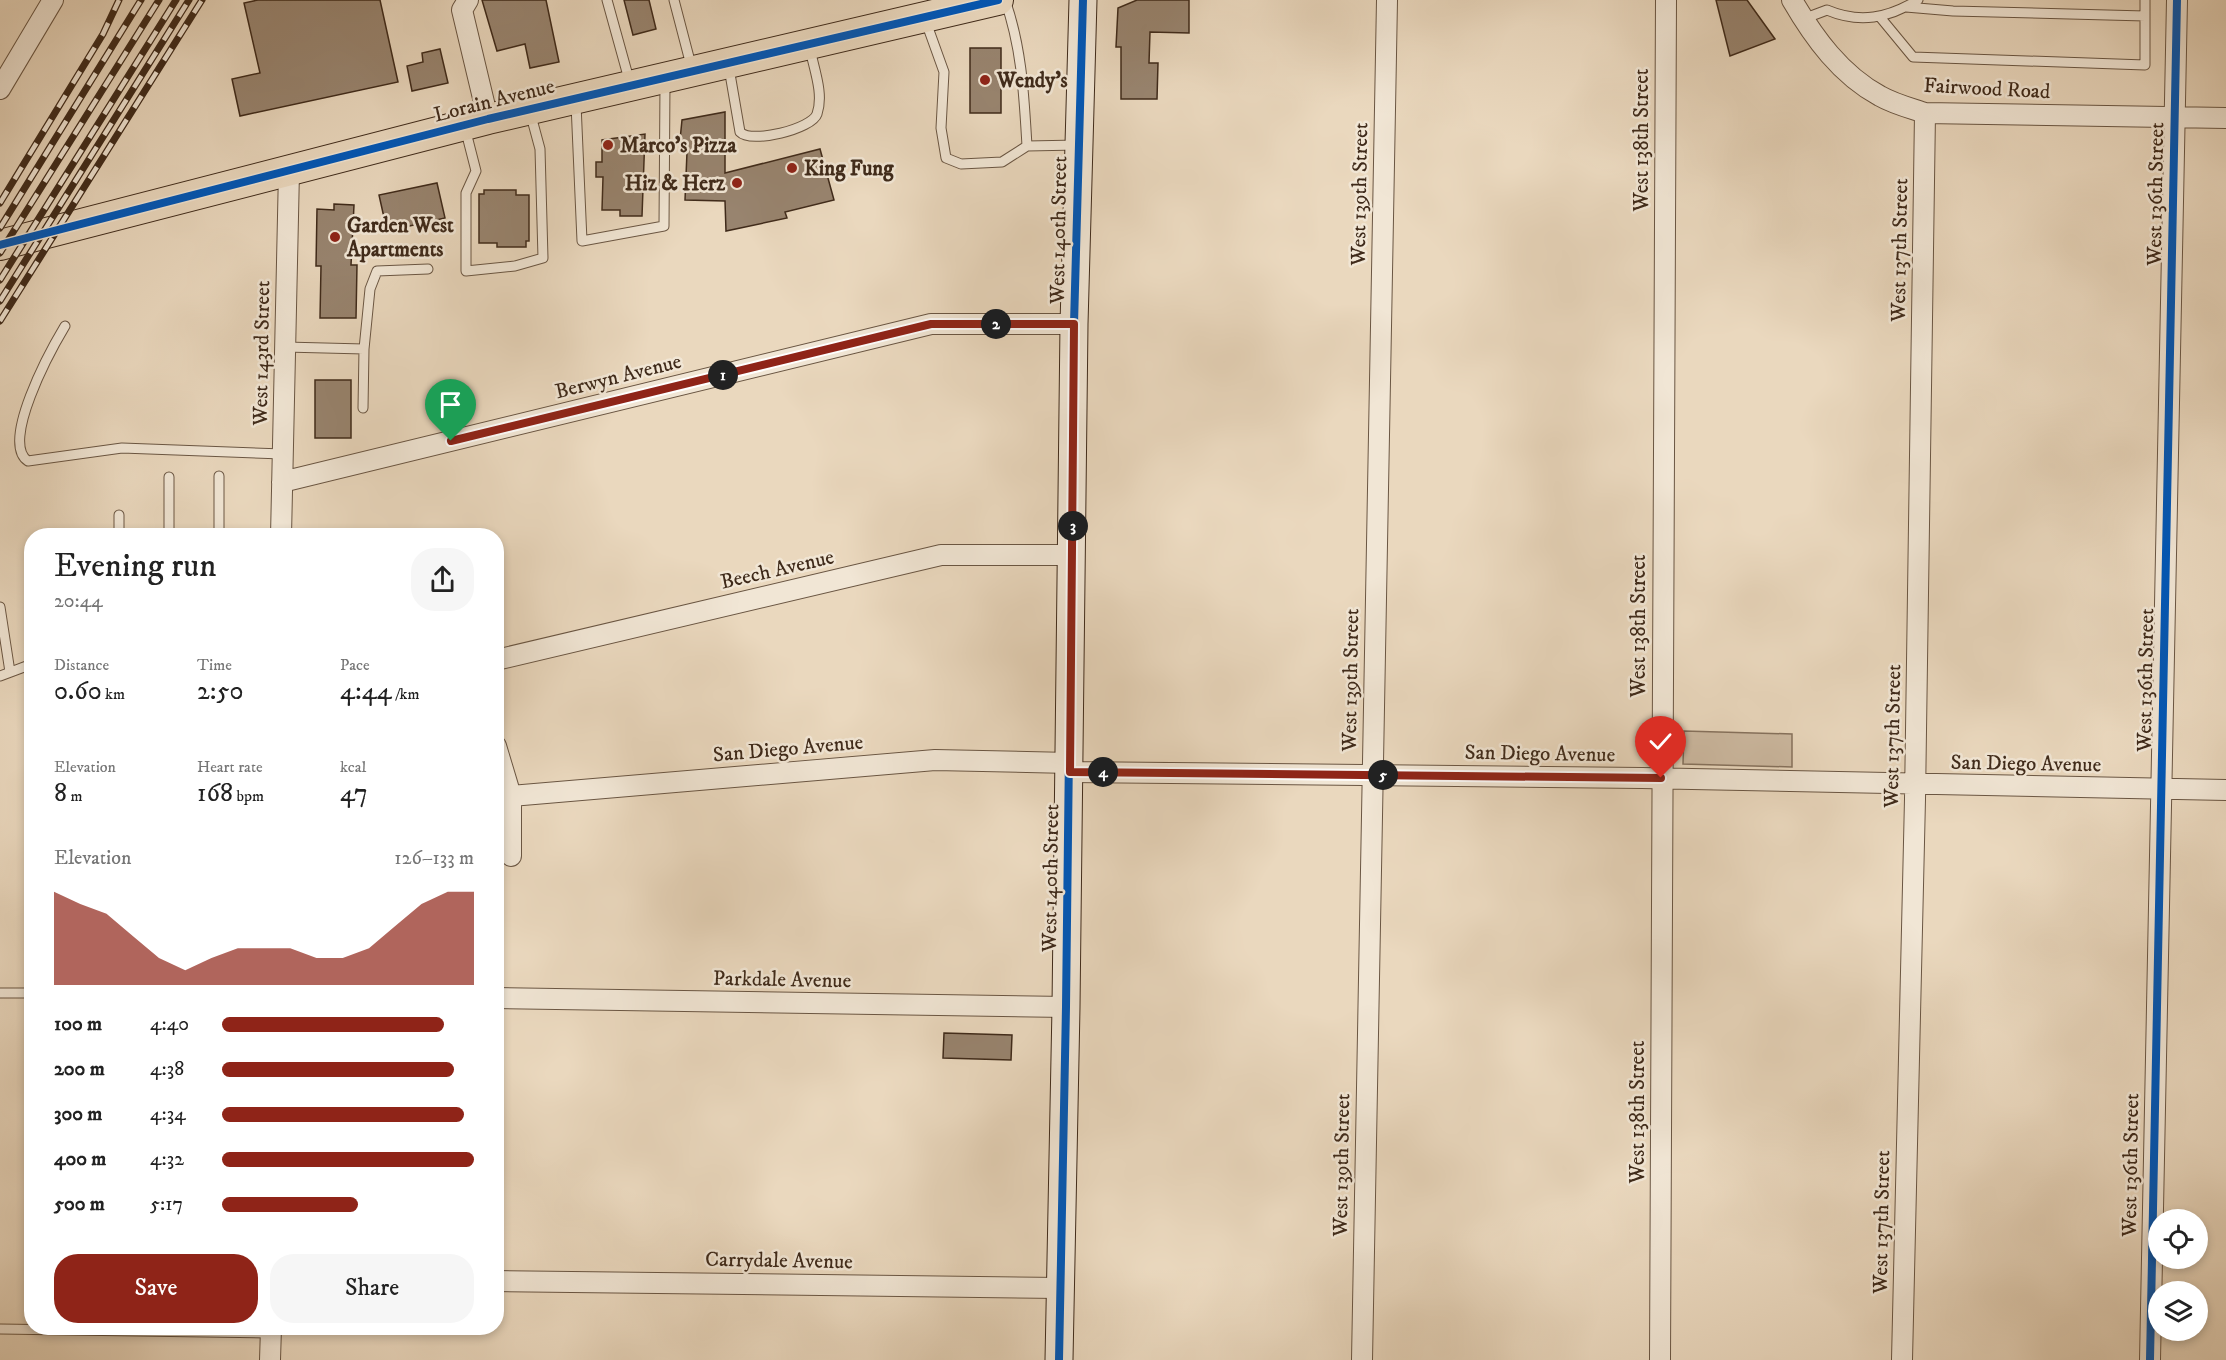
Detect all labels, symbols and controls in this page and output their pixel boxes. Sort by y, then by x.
place label: Wendy's [996,68,1068,94]
street label: West 138th Street [1629,68,1655,213]
street label: Lorain Avenue [431,73,558,129]
marker: Wendy's [978,73,992,87]
street label: Fairwood Road [1923,73,2051,105]
street label: West 139th Street [1346,122,1374,267]
street label: West 136th Street [2142,122,2170,267]
place label: Marco's Pizza [620,133,738,159]
marker: Marco's Pizza [601,138,615,152]
street label: West 140th Street [1045,155,1073,305]
place label: King Fung [804,156,894,182]
marker: King Fung [785,161,799,175]
place label: Hiz & Herz [625,171,726,197]
marker: Hiz & Herz [730,176,744,190]
street label: West 137th Street [1886,178,1914,323]
place label: Garden West Apartments [346,213,454,263]
marker: Garden West Apartments [328,230,342,244]
street label: West 143rd Street [248,280,276,427]
pin: 2 [981,309,1011,339]
text: 2 [992,314,1000,334]
street label: Berwyn Avenue [552,349,684,405]
pin: 1 [708,360,738,390]
text: 1 [720,365,726,385]
pin [425,379,476,441]
icon: arrive [434,388,467,421]
pin: 3 [1058,511,1088,541]
text: 3 [1070,516,1076,536]
street label: Beech Avenue [718,544,837,596]
text: Evening run [54,546,216,587]
button: share [411,548,474,611]
street label: West 138th Street [1626,554,1652,699]
text: 20:44 [54,589,103,614]
street label: West 139th Street [1337,608,1365,753]
street label: West 136th Street [2132,608,2160,753]
text: Distance [54,655,109,675]
text: Time [197,655,232,675]
text: Pace [340,655,370,675]
street label: West 137th Street [1879,664,1907,809]
text: 0.60 [54,675,102,708]
text: 2:50 [197,675,243,708]
text: 4:44 [340,675,392,708]
text: km [102,684,125,704]
text: /km [392,684,419,704]
pin [1635,716,1686,778]
icon: check [1644,725,1677,758]
street label: San Diego Avenue [712,729,865,769]
street label: San Diego Avenue [1464,740,1616,768]
street label: San Diego Avenue [1950,750,2102,778]
text: Elevation [54,757,116,777]
text: Heart rate [197,757,263,777]
text: kcal [340,757,366,777]
pin: 4 [1088,757,1118,787]
pin: 5 [1368,760,1398,790]
text: 4 [1098,762,1108,782]
text: 5 [1379,765,1387,785]
text: 8 [54,777,67,810]
text: 168 [197,777,233,810]
text: 47 [340,777,368,810]
text: m [67,786,82,806]
text: bpm [233,786,264,806]
street label: West 140th Street [1037,803,1065,953]
text: Elevation [54,846,131,871]
text: 126–133 m [394,846,474,871]
street label: Parkdale Avenue [713,966,852,994]
text: 100 m [54,1012,102,1037]
text: 4:40 [150,1012,189,1037]
street label: West 138th Street [1625,1040,1651,1185]
text: 200 m [54,1057,105,1082]
text: 4:38 [150,1057,184,1082]
street label: West 139th Street [1328,1093,1356,1238]
street label: West 136th Street [2117,1093,2145,1238]
text: 300 m [54,1102,102,1127]
text: 4:34 [150,1102,186,1127]
text: 400 m [54,1147,106,1172]
text: 4:32 [150,1147,184,1172]
street label: West 137th Street [1868,1150,1896,1295]
text: 500 m [54,1192,105,1217]
text: 5:17 [150,1192,183,1217]
map controls [2148,1209,2208,1341]
button: locate [2148,1209,2208,1269]
street label: Carrydale Avenue [705,1247,853,1275]
button: Save [54,1254,258,1323]
button: Share [270,1254,474,1323]
button: layers [2148,1281,2208,1341]

